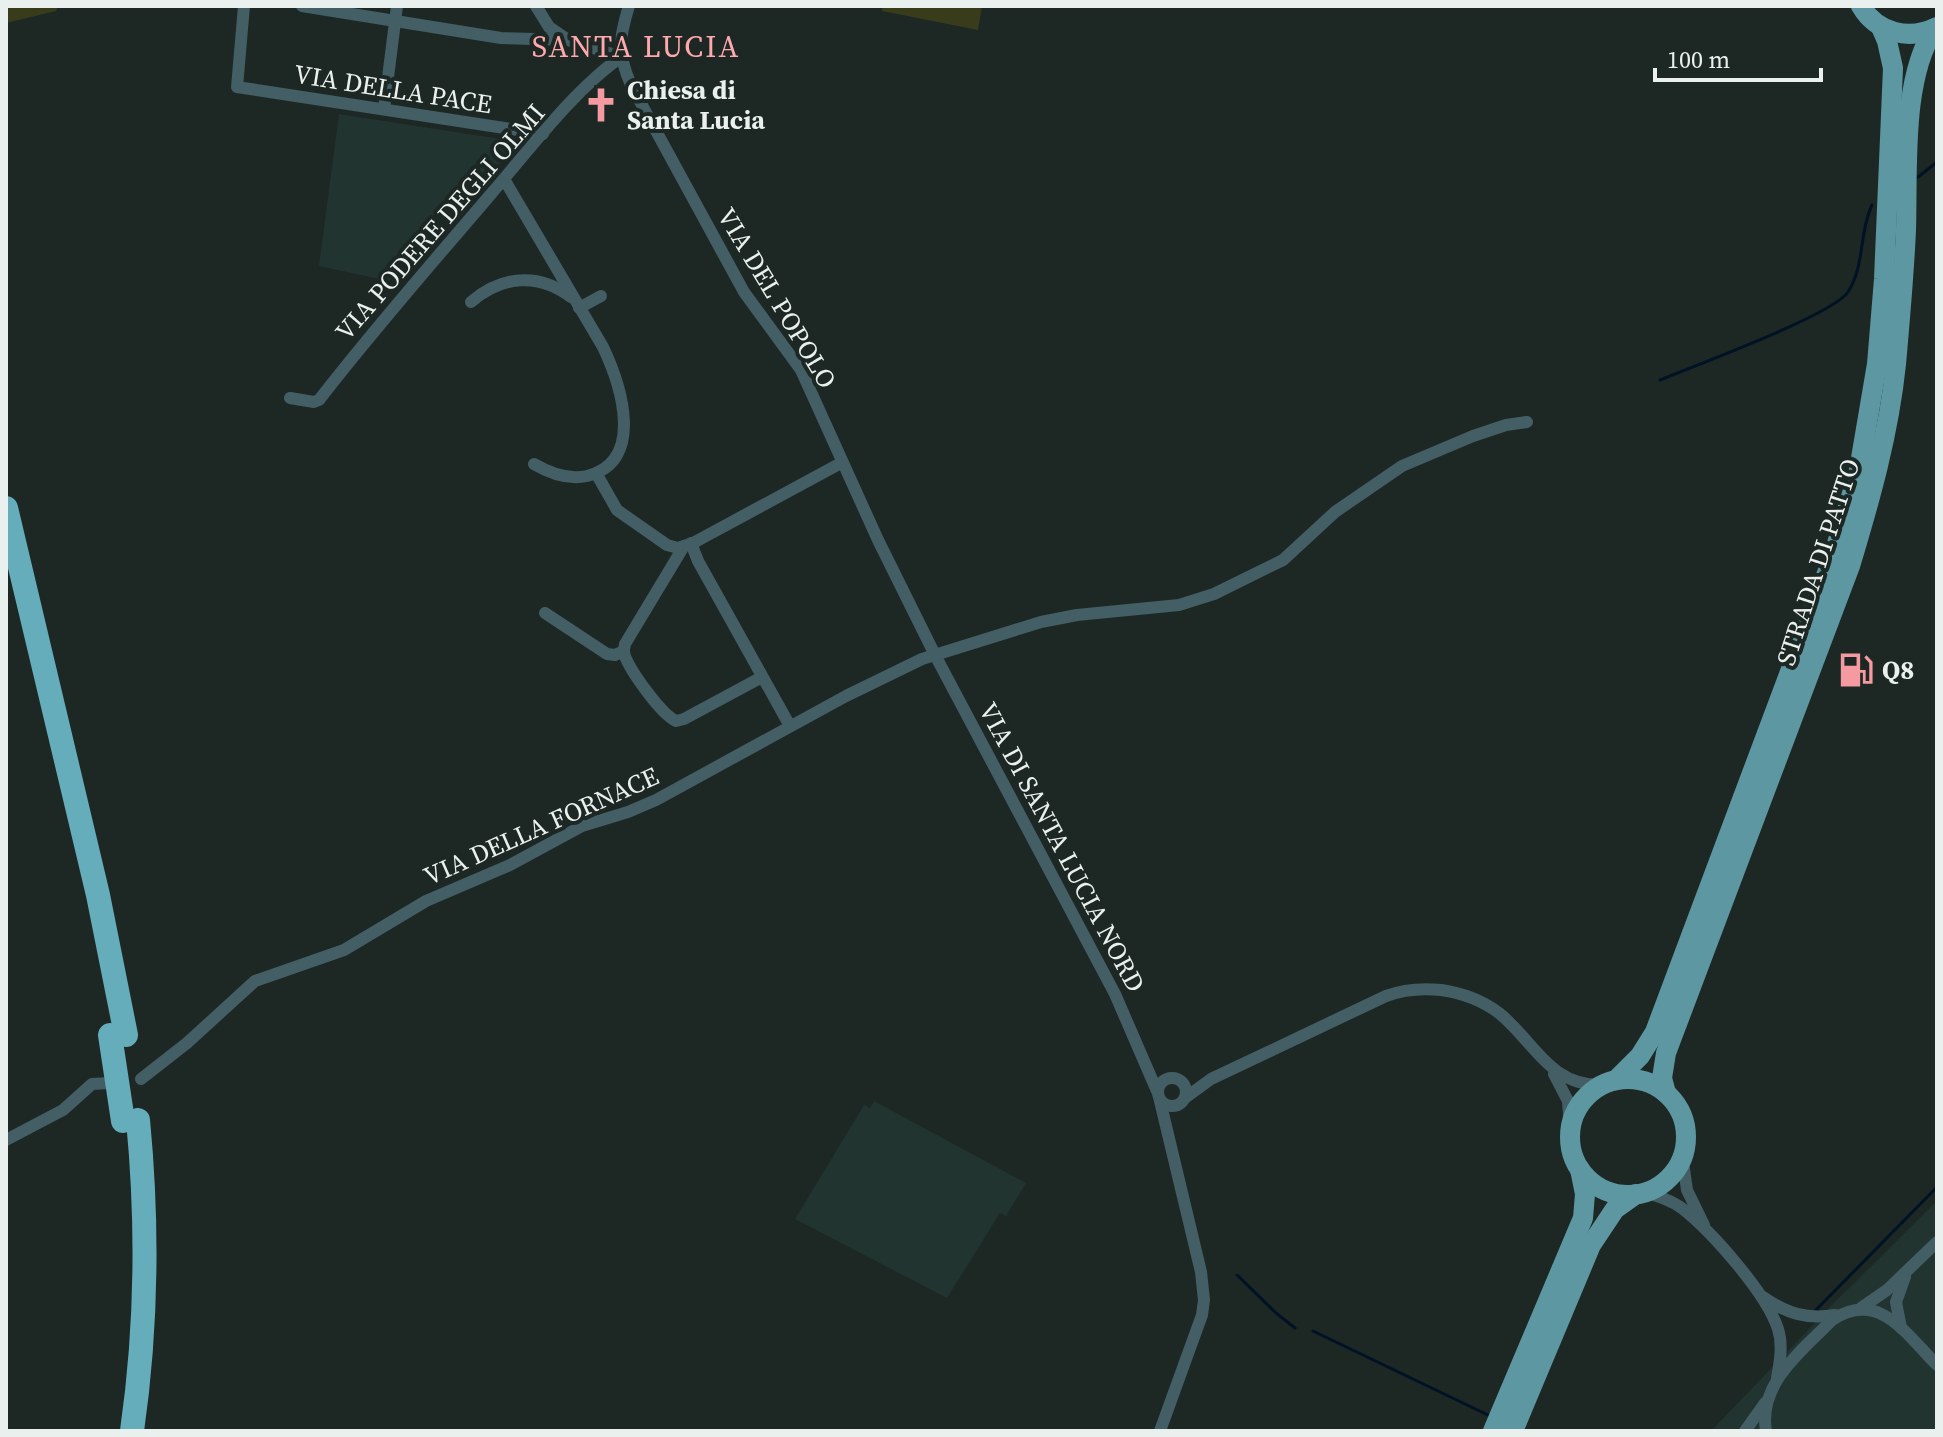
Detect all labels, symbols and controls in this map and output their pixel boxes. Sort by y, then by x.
district label: SANTA LUCIA [532,26,740,67]
scale bar [1655,32,1821,82]
text: 100 m [1667,43,1730,76]
street label: VIA DELLA PACE [292,56,494,122]
place label: Chiesa di Santa Lucia [627,72,765,138]
church icon: Chiesa di Santa Lucia [582,86,620,124]
street label: VIA PODERE DEGLI OLMI [327,96,553,348]
street label: VIA DEL POPOLO [709,201,845,395]
street label: STRADA DI PATTO [1768,454,1868,670]
fuel station icon: Q8 [1837,651,1875,689]
place label: Q8 [1882,652,1914,688]
street label: VIA DI SANTA LUCIA NORD [970,696,1154,998]
street label: VIA DELLA FORNACE [418,758,664,894]

